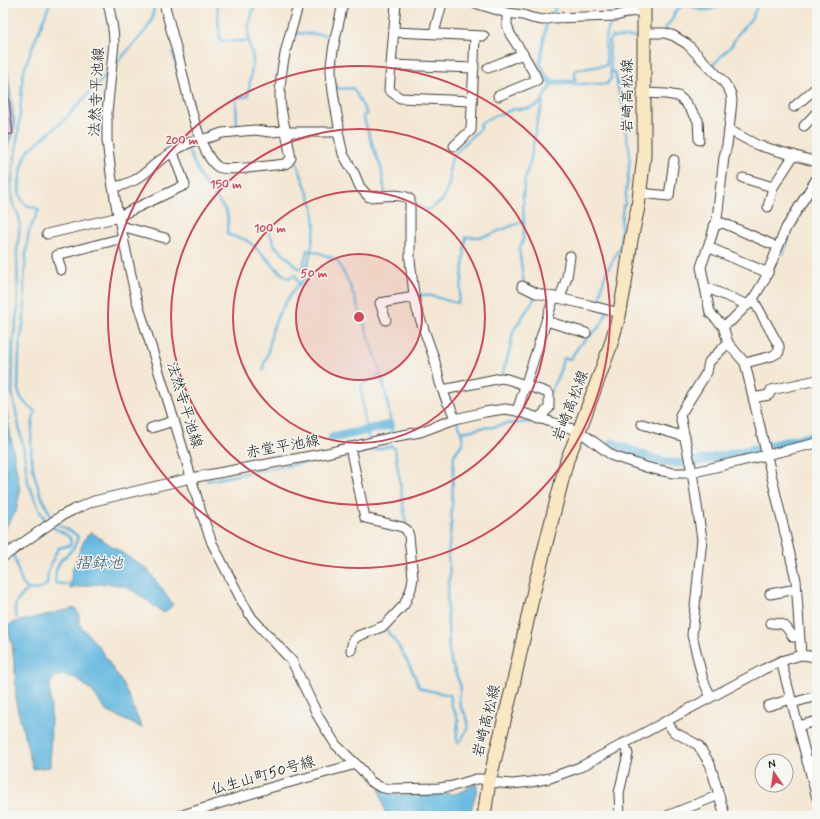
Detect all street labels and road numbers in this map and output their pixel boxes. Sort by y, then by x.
street label: 法然寺平池線 [85,47,109,137]
street label: 岩崎高松線 [618,58,638,134]
street label: 法然寺平池線 [161,359,207,451]
street label: 岩崎高松線 [548,367,594,445]
street label: 赤堂平池線 [244,431,322,463]
street label: 岩崎高松線 [468,682,506,760]
street label: 仏生山町50号線 [209,752,317,800]

